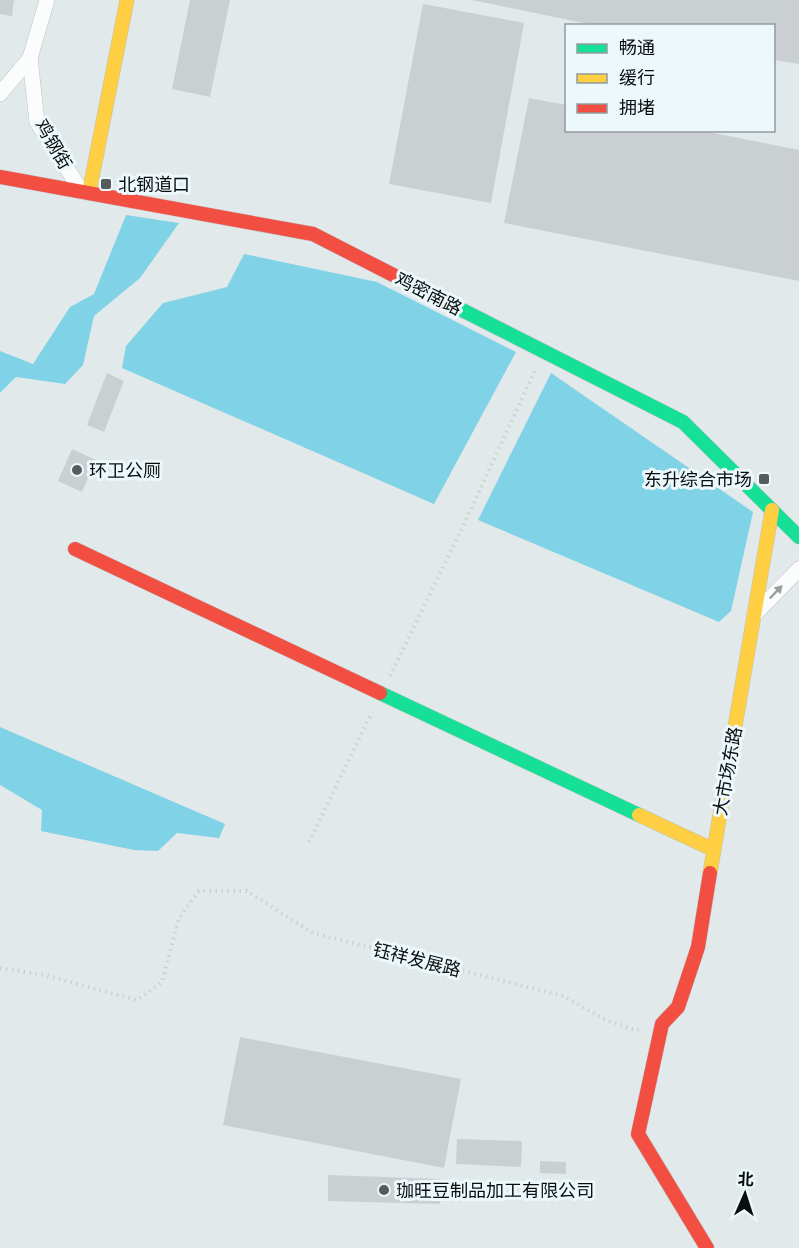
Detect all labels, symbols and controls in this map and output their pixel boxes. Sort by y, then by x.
legend [565,24,775,132]
text: 畅通 [619,35,655,59]
text: 缓行 [619,65,655,89]
text: 拥堵 [619,95,655,119]
street label: 鸡钢街 [30,115,78,173]
place label: 北钢道口 [118,172,190,196]
marker: 北钢道口 [99,177,113,191]
street label: 鸡密南路 [391,266,467,320]
place label: 环卫公厕 [89,458,161,482]
marker: 环卫公厕 [70,463,84,477]
place label: 东升综合市场 [644,467,752,491]
marker: 东升综合市场 [757,472,771,486]
one-way arrow [769,585,783,599]
street label: 大市场东路 [707,725,747,817]
street label: 钰祥发展路 [370,936,464,982]
north arrow [715,1164,775,1224]
text: 北 [737,1168,754,1190]
place label: 珈旺豆制品加工有限公司 [396,1178,594,1202]
marker: 珈旺豆制品加工有限公司 [377,1183,391,1197]

